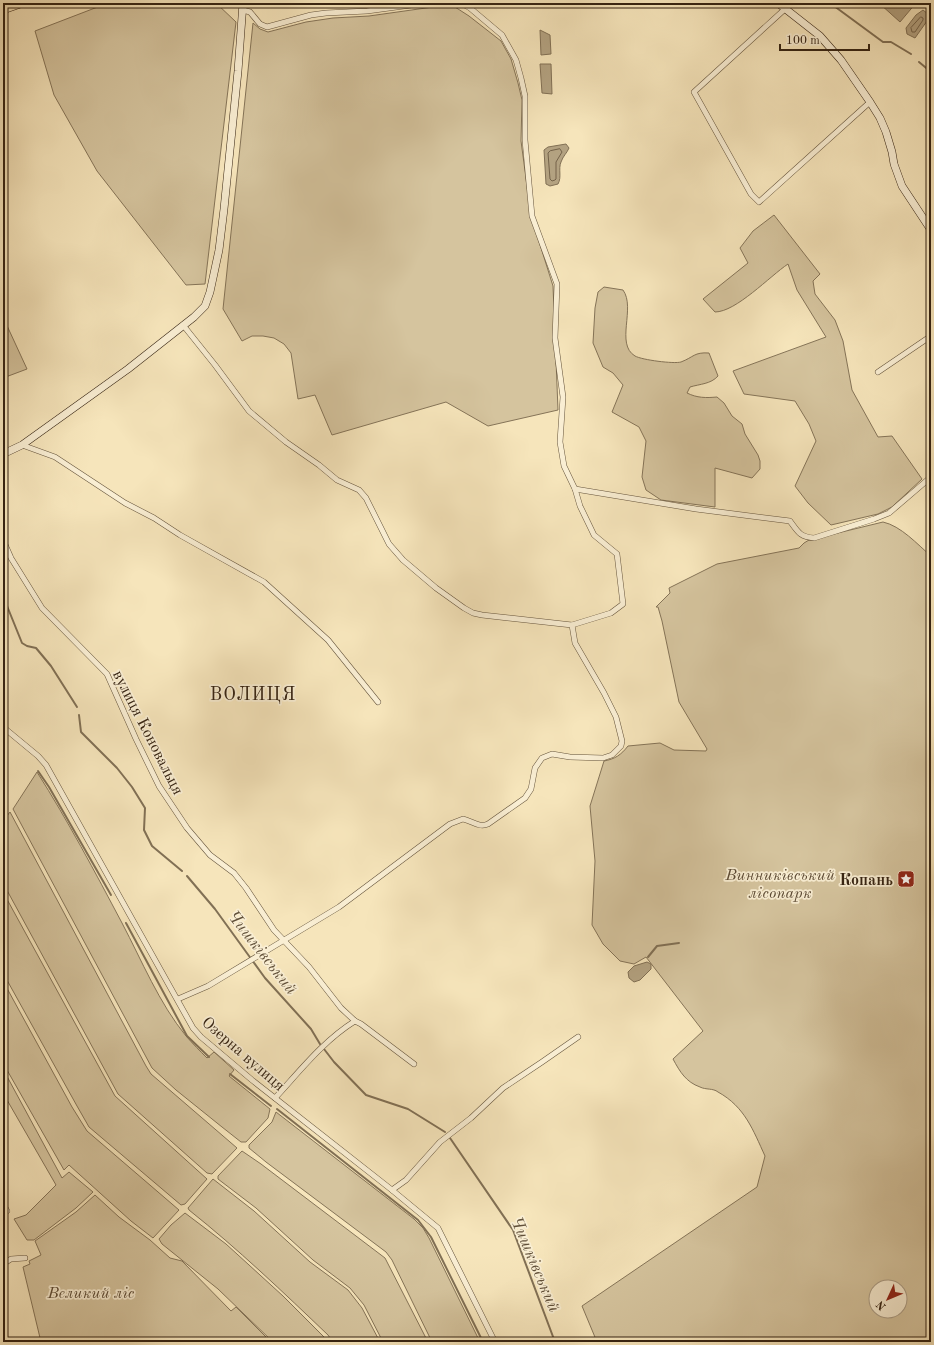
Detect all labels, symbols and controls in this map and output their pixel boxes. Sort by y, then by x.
scale bar [780,26,869,52]
text: 100 m [786,35,820,47]
street label: вулиця Коновальця [109,668,185,798]
district label: ВОЛИЦЯ [210,686,296,704]
park label: Винниківський лісопарк [724,868,835,902]
place icon: Копань [896,869,916,889]
place label: Копань [839,873,893,889]
water label: Чишківський [224,908,300,998]
street label: Озерна вулиця [198,1014,287,1095]
water label: Чишківський [507,1214,562,1315]
north arrow [868,1279,908,1319]
park label: Великий ліс [46,1286,135,1302]
text: N [875,1298,889,1312]

